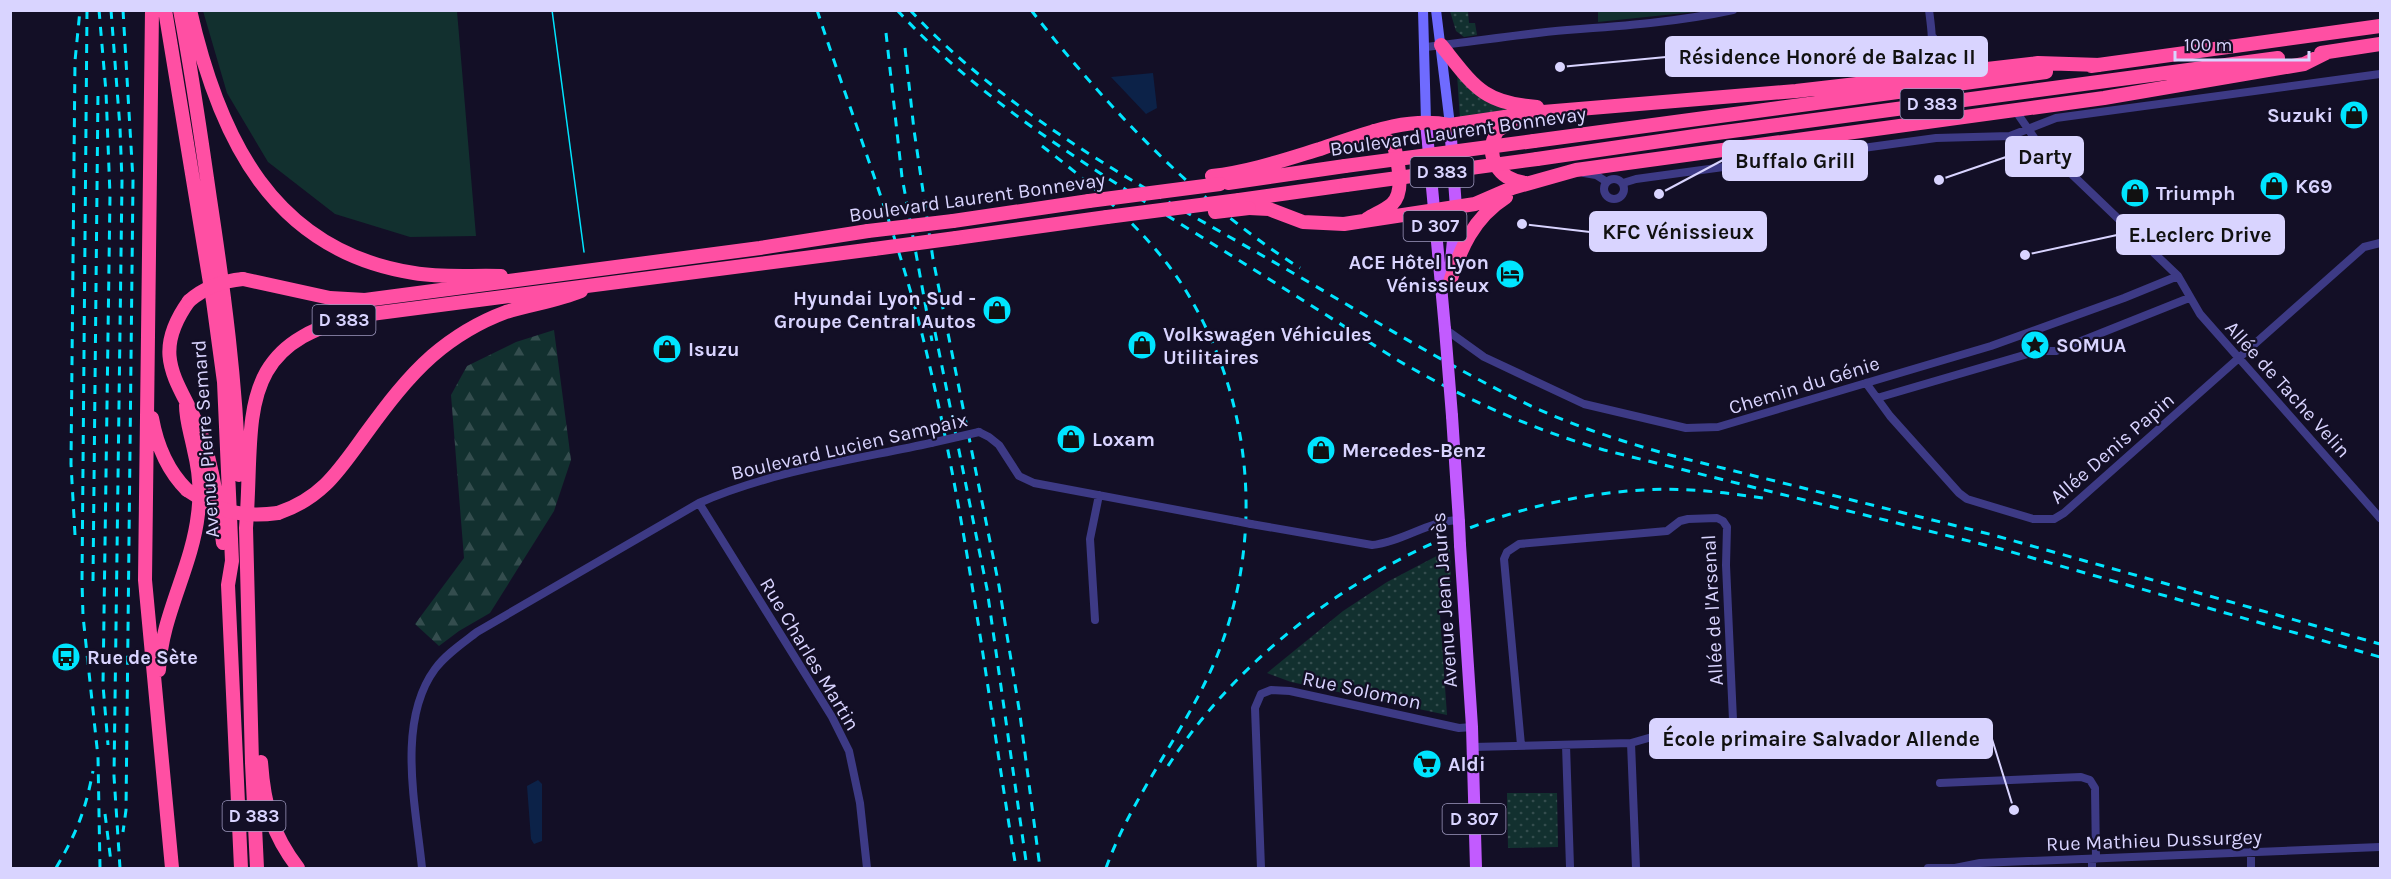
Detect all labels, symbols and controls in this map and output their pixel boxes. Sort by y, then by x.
scale bar [2175,24,2308,62]
text: 100 m [2184,34,2232,56]
callout: Résidence Honoré de Balzac II [1666,37,1987,76]
text: Résidence Honoré de Balzac II [1678,45,1976,69]
road number: D 383 [1900,89,1964,119]
shop icon: Suzuki [2338,99,2370,131]
street label: Boulevard Laurent Bonnevay [1328,102,1588,161]
place label: Suzuki [2267,104,2333,127]
callout: Darty [2006,137,2083,176]
callout: Buffalo Grill [1723,141,1867,180]
text: Darty [2018,145,2072,169]
text: Buffalo Grill [1735,149,1855,173]
road number: D 383 [1410,157,1474,187]
street label: Boulevard Laurent Bonnevay [847,168,1107,227]
shop icon: K69 [2258,170,2290,202]
place label: K69 [2295,175,2332,198]
shop icon: Triumph [2119,177,2151,209]
place label: Triumph [2156,182,2236,205]
road number: D 307 [1404,211,1466,241]
callout: KFC Vénissieux [1590,212,1766,251]
callout: E.Leclerc Drive [2117,215,2284,254]
text: KFC Vénissieux [1602,220,1754,244]
text: E.Leclerc Drive [2128,223,2272,247]
place label: ACE Hôtel Lyon Vénissieux [1349,251,1489,297]
hotel icon: ACE Hôtel Lyon Vénissieux [1494,258,1526,290]
place label: Hyundai Lyon Sud - Groupe Central Autos [774,287,976,333]
shop icon: Hyundai Lyon Sud - Groupe Central Autos [981,294,1013,326]
road number: D 383 [312,305,376,335]
street label: Allée de Tache Velin [2220,316,2355,462]
place label: Volkswagen Véhicules Utilitaires [1163,323,1372,369]
shop icon: Volkswagen Véhicules Utilitaires [1126,329,1158,361]
place icon: SOMUA [2019,329,2051,361]
shop icon: Isuzu [651,333,683,365]
place label: SOMUA [2056,334,2127,357]
place label: Isuzu [688,338,740,361]
street label: Avenue Pierre Semard [187,339,224,539]
street label: Chemin du Génie [1726,352,1882,419]
street label: Allée Denis Papin [2046,388,2179,508]
street label: Boulevard Lucien Sampaix [729,408,969,485]
shop icon: Loxam [1055,423,1087,455]
place label: Loxam [1092,428,1155,451]
shop icon: Mercedes-Benz [1305,434,1337,466]
place label: Mercedes-Benz [1342,439,1486,462]
street label: Avenue Jean Jaurès [1427,511,1462,689]
street label: Allée de l'Arsenal [1697,534,1728,686]
street label: Rue Charles Martin [755,574,864,735]
bus stop icon: Rue de Sète [50,641,82,673]
place label: Rue de Sète [87,646,198,669]
street label: Rue Solomon [1301,667,1423,714]
callout: École primaire Salvador Allende [1650,719,1992,758]
text: École primaire Salvador Allende [1662,725,1980,751]
supermarket icon: Aldi [1411,748,1443,780]
place label: Aldi [1448,753,1485,776]
road number: D 383 [222,801,286,831]
road number: D 307 [1442,804,1506,834]
street label: Rue Mathieu Dussurgey [2046,825,2262,856]

